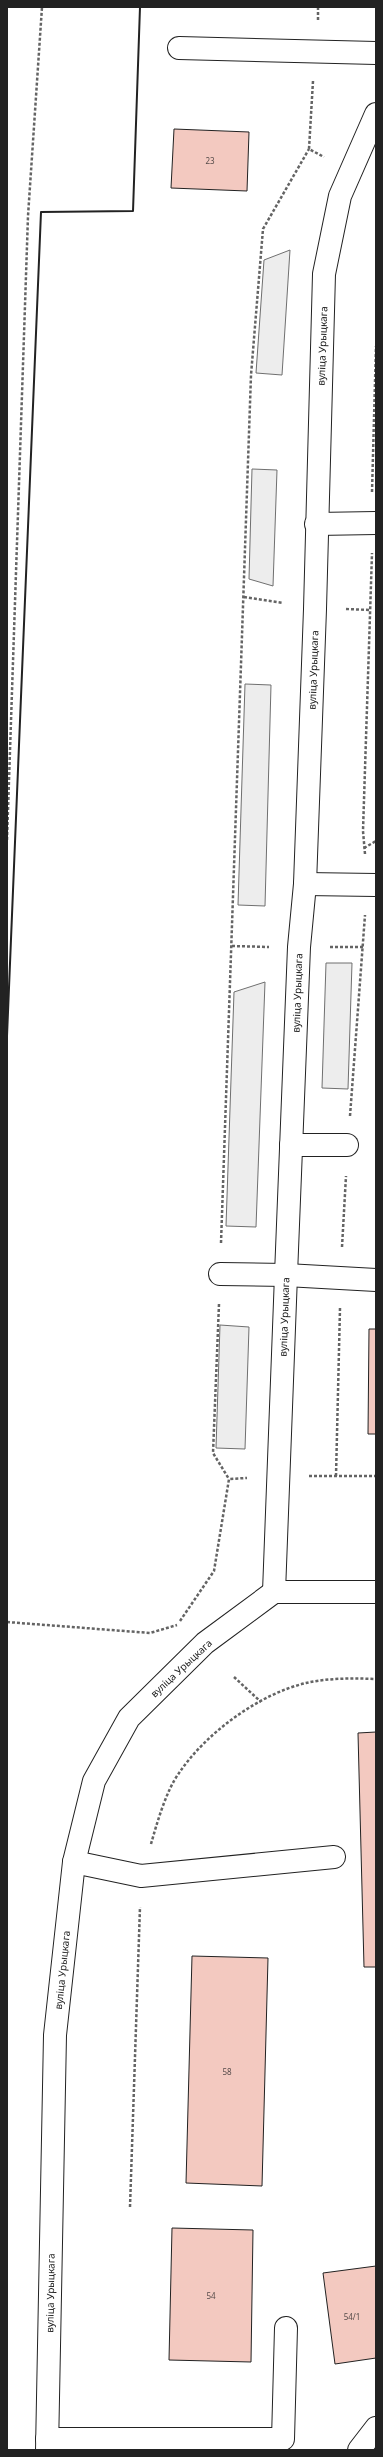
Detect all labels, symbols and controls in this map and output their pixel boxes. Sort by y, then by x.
house number: 23 [205,155,215,166]
street label: вуліца Урыцкага [314,306,330,386]
street label: вуліца Урыцкага [305,630,321,710]
street label: вуліца Урыцкага [289,953,305,1033]
street label: вуліца Урыцкага [276,1277,292,1357]
street label: вуліца Урыцкага [147,1636,215,1700]
street label: вуліца Урыцкага [51,1930,73,2010]
house number: 58 [222,2066,232,2077]
street label: вуліца Урыцкага [42,2253,58,2333]
house number: 54 [206,2290,216,2301]
house number: 54/1 [344,2311,360,2322]

